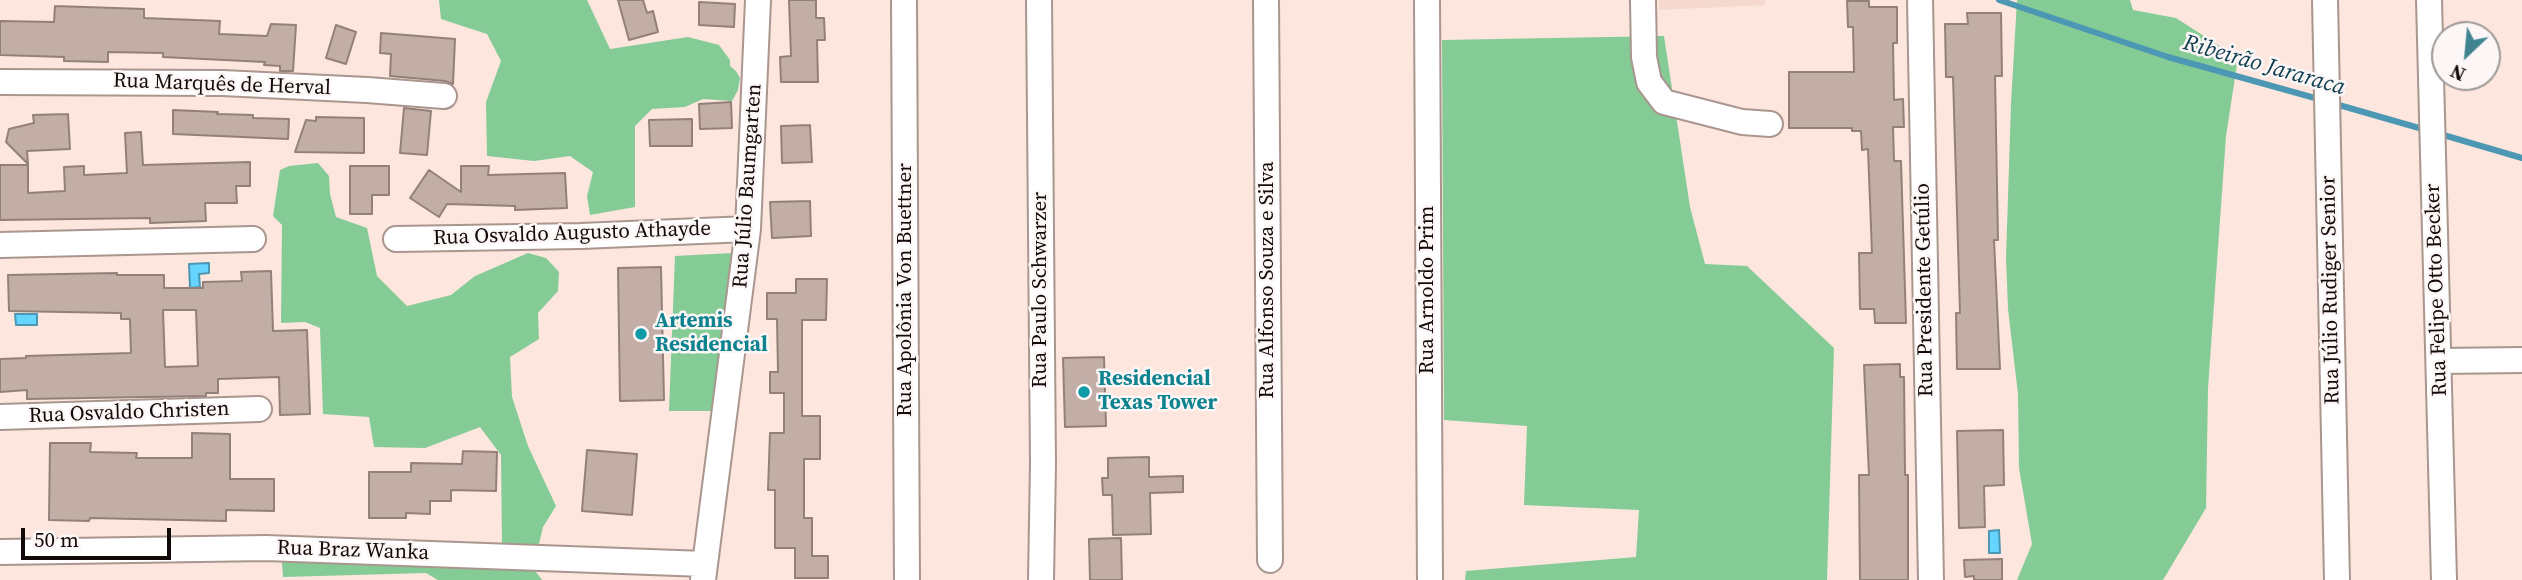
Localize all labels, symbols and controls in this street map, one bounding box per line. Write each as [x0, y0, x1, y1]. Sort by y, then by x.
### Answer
north arrow [2431, 21, 2501, 91]
water label: Ribeirão Jararaca [2180, 30, 2348, 102]
text: N [2446, 58, 2470, 88]
street label: Rua Marquês de Herval [113, 69, 331, 101]
street label: Rua Júlio Baumgarten [728, 83, 768, 289]
street label: Rua Alfonso Souza e Silva [1255, 161, 1281, 399]
street label: Rua Apolônia Von Buettner [893, 163, 919, 417]
street label: Rua Júlio Rudiger Senior [2316, 175, 2346, 405]
street label: Rua Presidente Getúlio [1911, 183, 1939, 397]
street label: Rua Felipe Otto Becker [2421, 183, 2453, 397]
street label: Rua Paulo Schwarzer [1028, 192, 1054, 388]
street label: Rua Arnoldo Prim [1415, 206, 1441, 374]
street label: Rua Osvaldo Augusto Athayde [433, 217, 711, 251]
place label: Artemis Residencial [655, 309, 768, 359]
marker: Artemis Residencial [633, 326, 649, 342]
place label: Residencial Texas Tower [1098, 367, 1217, 417]
marker: Residencial Texas Tower [1076, 384, 1092, 400]
street label: Rua Osvaldo Christen [28, 397, 230, 429]
scale bar [24, 514, 175, 558]
text: 50 m [34, 525, 79, 554]
street label: Rua Braz Wanka [276, 536, 430, 566]

